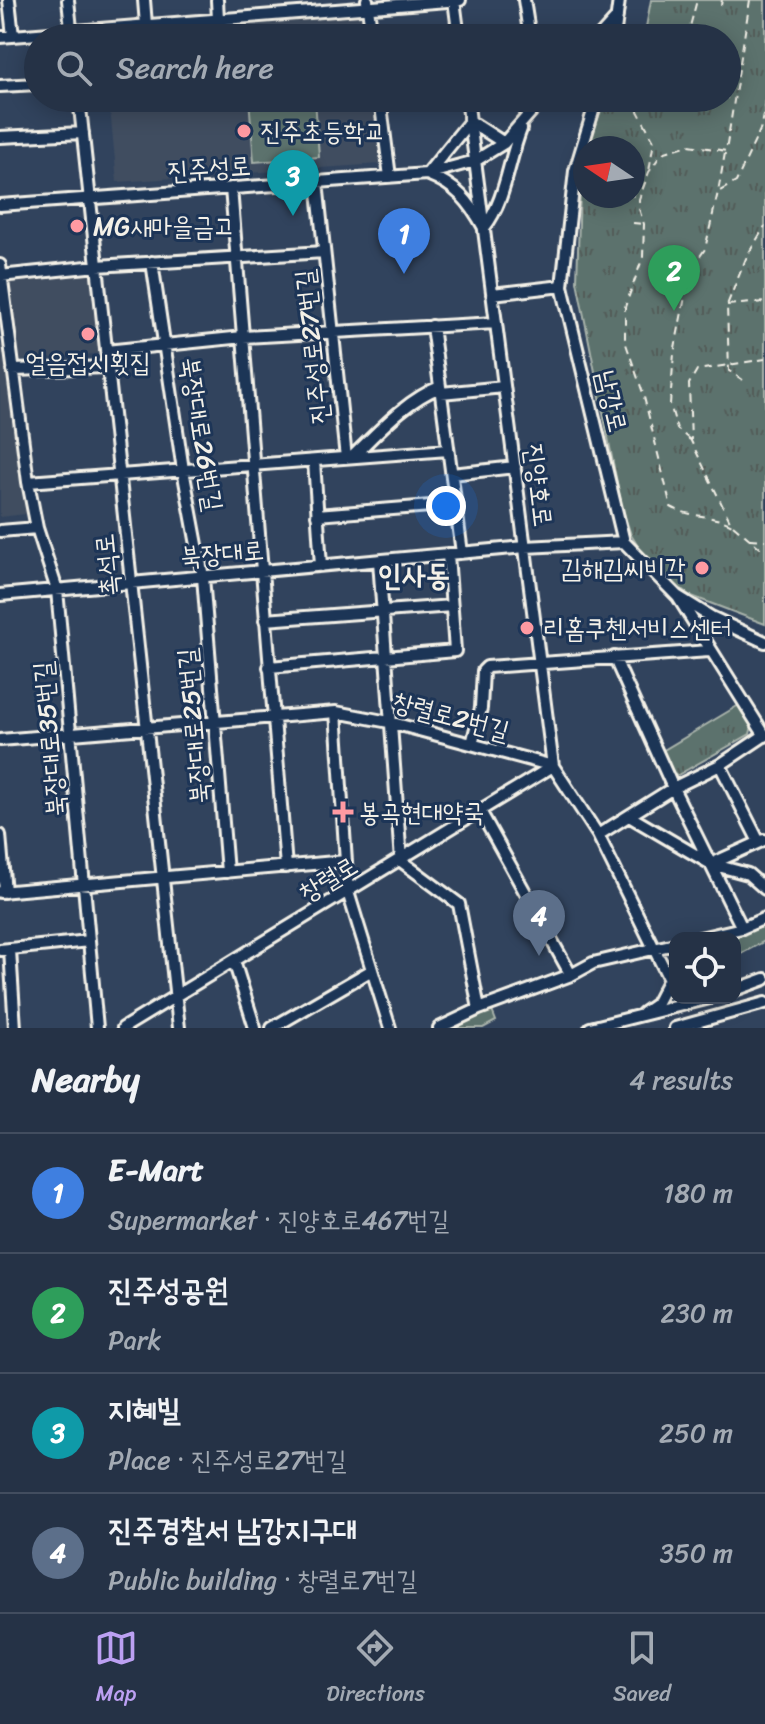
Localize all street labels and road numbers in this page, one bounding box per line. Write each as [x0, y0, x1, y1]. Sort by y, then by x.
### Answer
street label: 진주성로 [166, 142, 252, 194]
street label: 진주성로27번길 [281, 267, 343, 427]
street label: 북장대로26번길 [167, 354, 237, 514]
street label: 남강로 [583, 365, 641, 437]
street label: 진양호로 [511, 441, 567, 529]
street label: 북장대로 [178, 526, 266, 580]
street label: 촉석로 [81, 531, 133, 599]
street label: 북장대로25번길 [163, 646, 223, 806]
street label: 북장대로35번길 [19, 659, 79, 819]
street label: 창렬로2번길 [387, 678, 515, 754]
street label: 창렬로 [289, 843, 367, 915]

